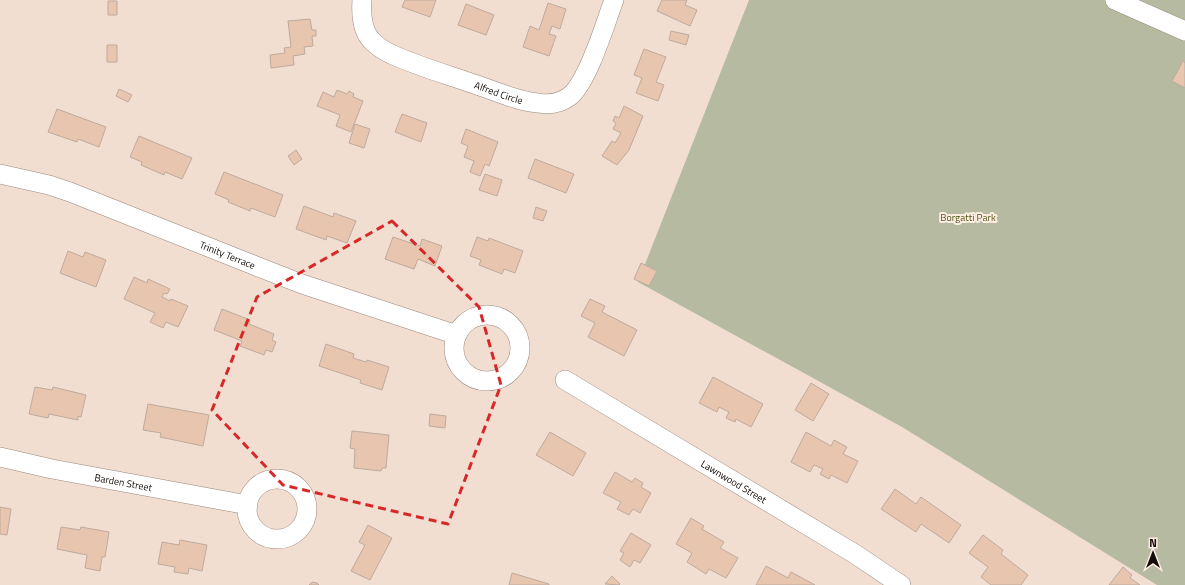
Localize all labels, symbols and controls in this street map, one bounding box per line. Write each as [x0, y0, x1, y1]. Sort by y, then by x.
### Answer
street label: Alfred Circle [472, 77, 525, 108]
park label: Borgatti Park [940, 210, 996, 225]
street label: Trinity Terrace [197, 237, 258, 273]
street label: Lawnwood Street [698, 456, 770, 507]
street label: Barden Street [93, 469, 154, 495]
north arrow [1133, 533, 1173, 573]
text: N [1149, 535, 1157, 551]

